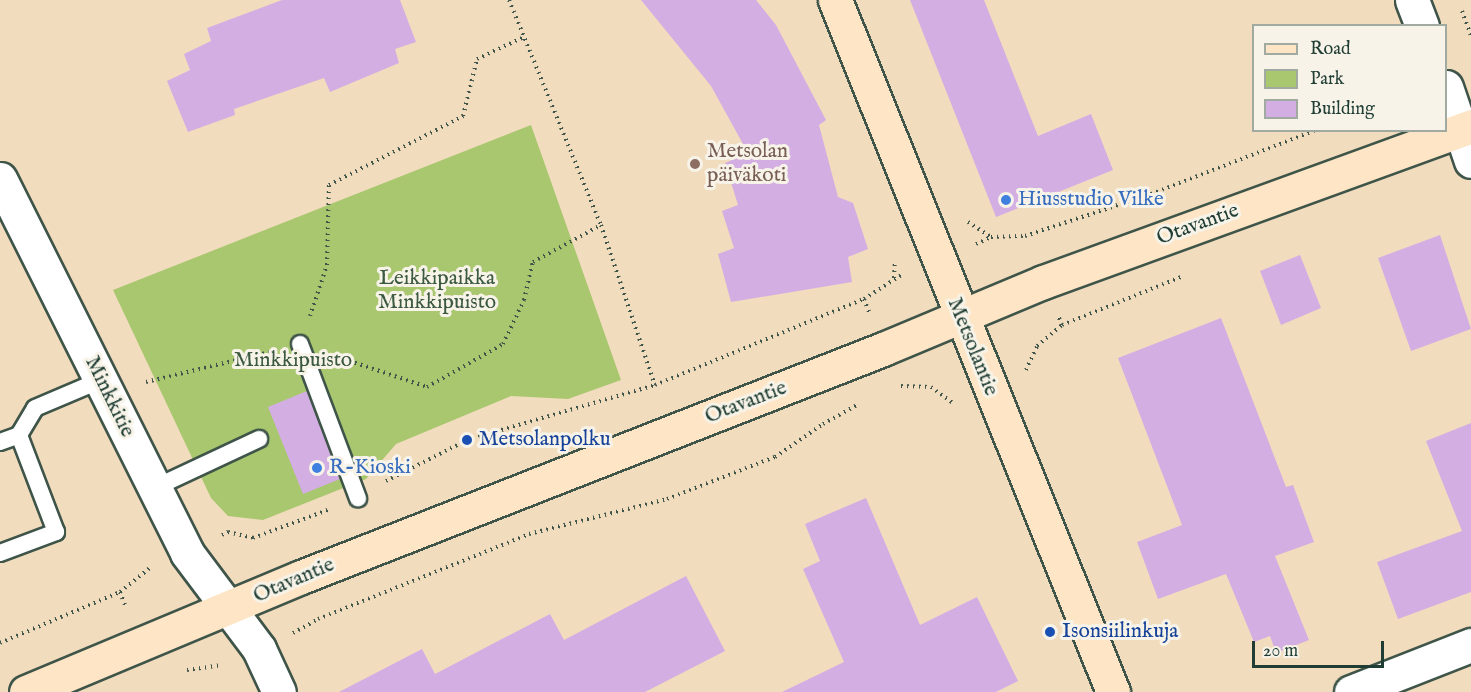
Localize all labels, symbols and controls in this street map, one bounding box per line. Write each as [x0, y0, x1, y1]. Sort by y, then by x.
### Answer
legend [1252, 24, 1447, 132]
text: Road [1310, 38, 1351, 61]
text: Park [1310, 68, 1344, 91]
text: Building [1310, 98, 1375, 121]
place label: Metsolan päiväkoti [707, 139, 788, 189]
marker: Metsolan päiväkoti [688, 157, 702, 171]
place label: Hiusstudio Vilke [1018, 187, 1164, 213]
marker: Hiusstudio Vilke [999, 193, 1013, 207]
street label: Otavantie [1154, 199, 1242, 251]
park label: Leikkipaikka Minkkipuisto [378, 266, 496, 316]
street label: Metsolantie [941, 294, 1003, 400]
park label: Minkkipuisto [234, 348, 352, 374]
street label: Minkkitie [79, 352, 139, 442]
street label: Otavantie [702, 376, 790, 430]
place label: Metsolanpolku [479, 427, 611, 453]
marker: Metsolanpolku [460, 433, 474, 447]
place label: R-Kioski [329, 455, 411, 481]
marker: R-Kioski [310, 461, 324, 475]
street label: Otavantie [250, 553, 338, 609]
place label: Isonsiilinkuja [1062, 619, 1178, 645]
marker: Isonsiilinkuja [1043, 625, 1057, 639]
scale bar [1255, 629, 1387, 667]
text: 20 m [1263, 640, 1298, 663]

